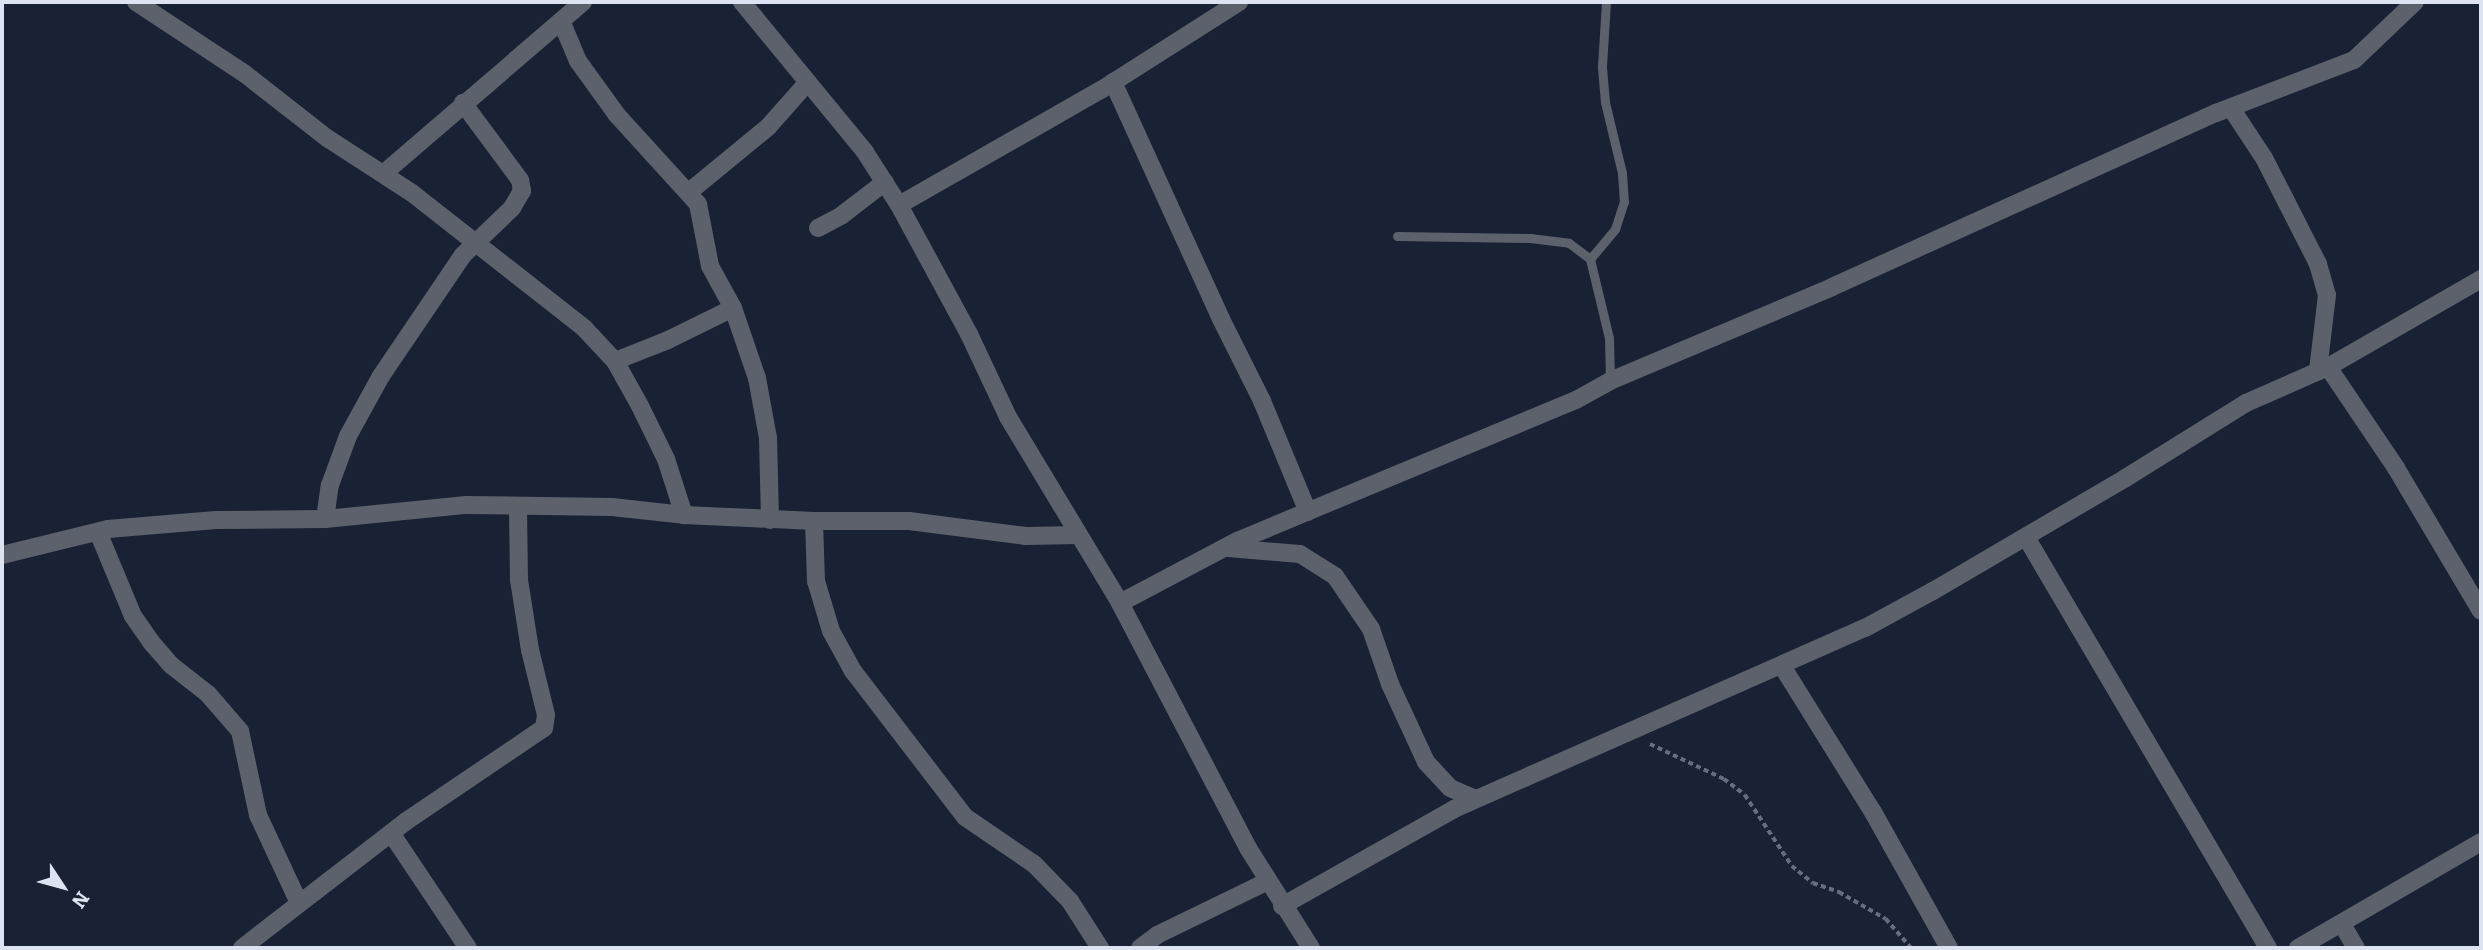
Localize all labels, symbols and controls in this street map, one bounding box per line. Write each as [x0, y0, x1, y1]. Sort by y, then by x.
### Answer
north arrow [28, 852, 98, 922]
text: N [67, 887, 94, 912]

